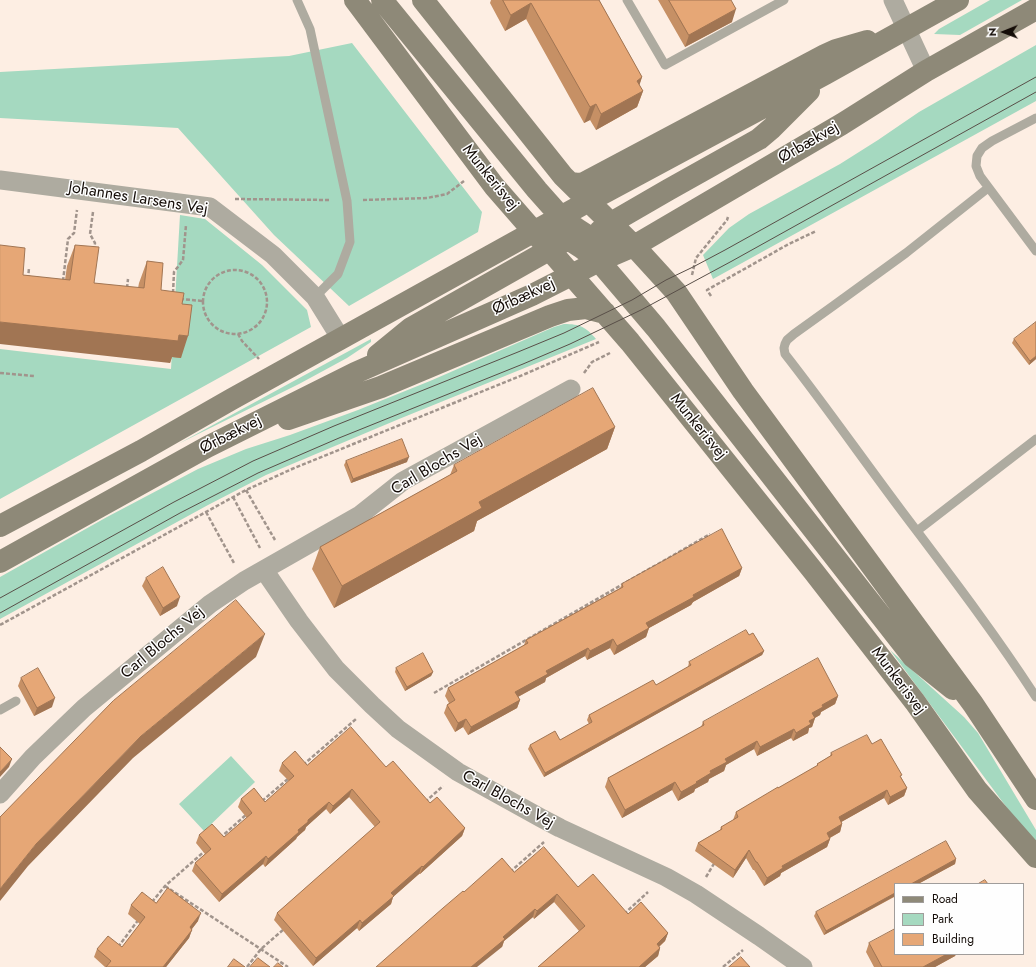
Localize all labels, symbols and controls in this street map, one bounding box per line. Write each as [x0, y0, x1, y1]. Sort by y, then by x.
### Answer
north arrow [984, 12, 1024, 52]
text: N [984, 28, 1000, 37]
street label: Ørbækvej [775, 118, 843, 168]
street label: Munkerisvej [457, 141, 523, 215]
street label: Johannes Larsens Vej [67, 178, 209, 220]
street label: Ørbækvej [490, 274, 558, 320]
street label: Munkerisvej [665, 390, 731, 464]
street label: Ørbækvej [197, 411, 265, 459]
street label: Carl Blochs Vej [388, 430, 486, 500]
street label: Carl Blochs Vej [117, 603, 209, 683]
street label: Munkerisvej [866, 643, 930, 719]
street label: Carl Blochs Vej [458, 767, 558, 833]
legend [894, 883, 1024, 955]
text: Road [932, 890, 958, 908]
text: Park [932, 910, 953, 928]
text: Building [932, 930, 974, 948]

